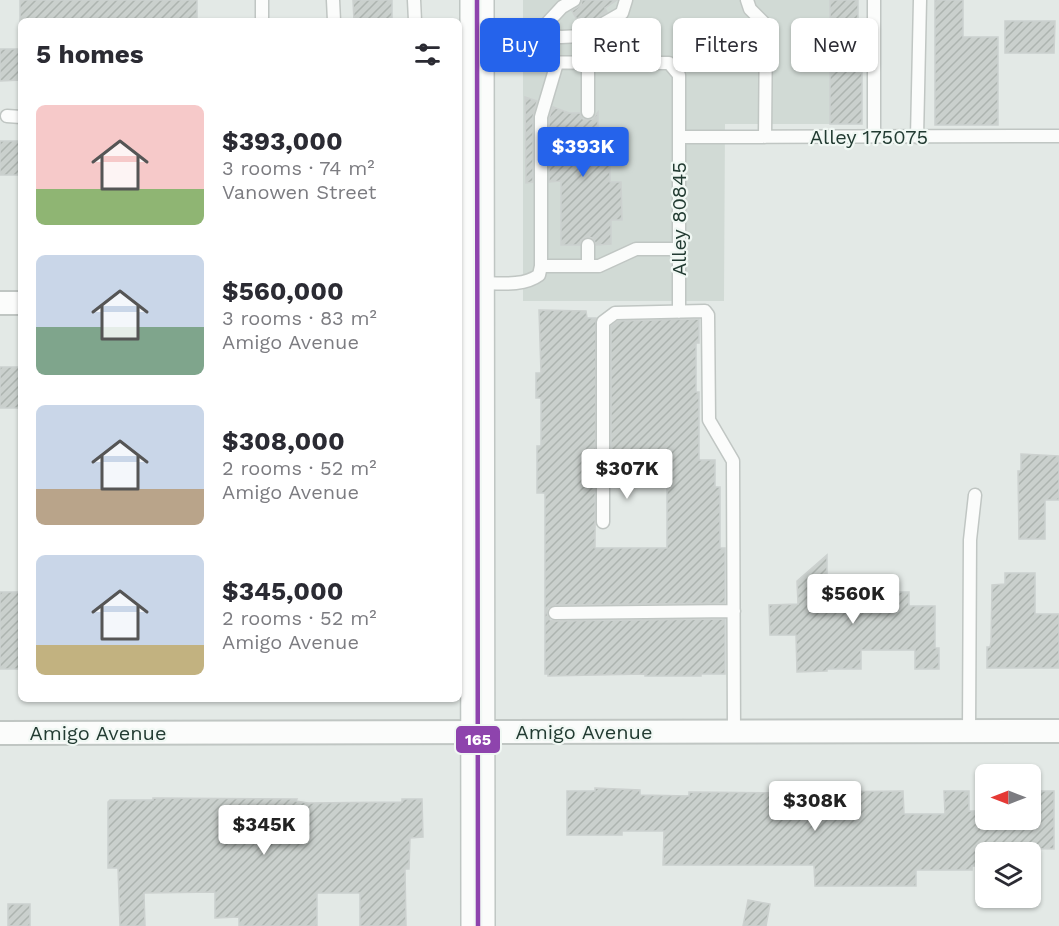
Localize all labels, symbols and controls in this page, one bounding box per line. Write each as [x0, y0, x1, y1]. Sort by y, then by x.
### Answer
chip: Buy [480, 18, 560, 72]
chip: Rent [572, 18, 661, 72]
chip: Filters [673, 18, 779, 72]
chip: New [791, 18, 878, 72]
icon: filters [411, 38, 444, 71]
text: 5 homes [36, 39, 144, 69]
street label: Alley 175075 [810, 125, 928, 149]
text: $393,000 [222, 126, 343, 156]
pin: $393K [541, 127, 625, 178]
icon: home [84, 129, 156, 201]
text: $393K [552, 134, 614, 158]
text: 3 rooms · 74 m² [222, 156, 375, 180]
street label: Alley 80845 [667, 162, 691, 276]
text: Vanowen Street [222, 180, 376, 204]
text: $560,000 [222, 276, 344, 306]
icon: home [84, 279, 156, 351]
text: 3 rooms · 83 m² [222, 306, 377, 330]
text: Amigo Avenue [222, 330, 359, 354]
text: $308,000 [222, 426, 345, 456]
icon: home [84, 429, 156, 501]
pin: $307K [585, 449, 669, 500]
text: 2 rooms · 52 m² [222, 456, 377, 480]
text: $307K [595, 456, 659, 480]
text: Amigo Avenue [222, 480, 359, 504]
pin: $560K [811, 574, 895, 625]
text: $345,000 [222, 576, 344, 606]
icon: home [84, 579, 156, 651]
text: $560K [821, 581, 885, 605]
text: 2 rooms · 52 m² [222, 606, 377, 630]
text: Amigo Avenue [222, 630, 359, 654]
street label: Amigo Avenue [516, 720, 652, 744]
street label: Amigo Avenue [30, 721, 166, 745]
line badge: 165 [455, 725, 501, 754]
text: 165 [465, 730, 491, 749]
north arrow [975, 764, 1041, 830]
map controls [975, 764, 1041, 908]
pin: $308K [773, 781, 857, 832]
text: $308K [783, 788, 847, 812]
pin: $345K [222, 805, 306, 856]
text: $345K [232, 812, 296, 836]
button: layers [975, 842, 1041, 908]

